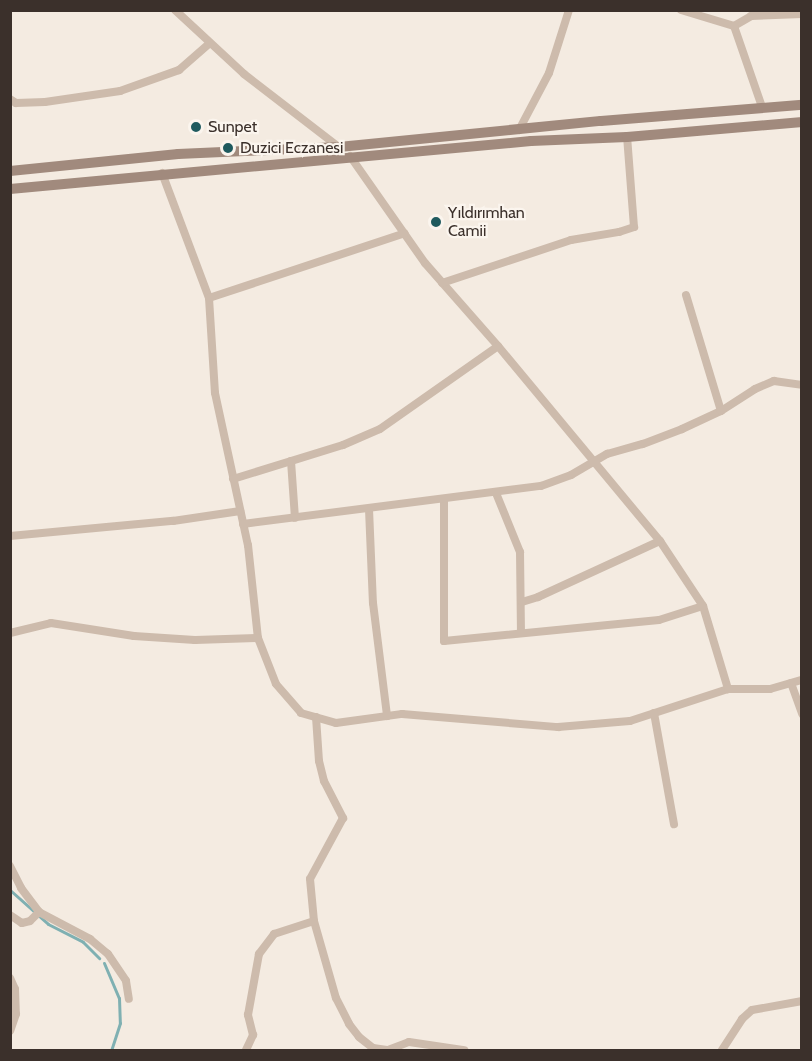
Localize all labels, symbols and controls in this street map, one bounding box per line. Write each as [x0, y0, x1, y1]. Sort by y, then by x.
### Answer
place label: Sunpet [208, 117, 257, 137]
marker: Sunpet [189, 120, 203, 134]
place label: Duzici Eczanesi [240, 138, 343, 158]
marker: Duzici Eczanesi [221, 141, 235, 155]
place label: Yıldırımhan Camii [448, 203, 525, 241]
marker: Yıldırımhan Camii [429, 215, 443, 229]

